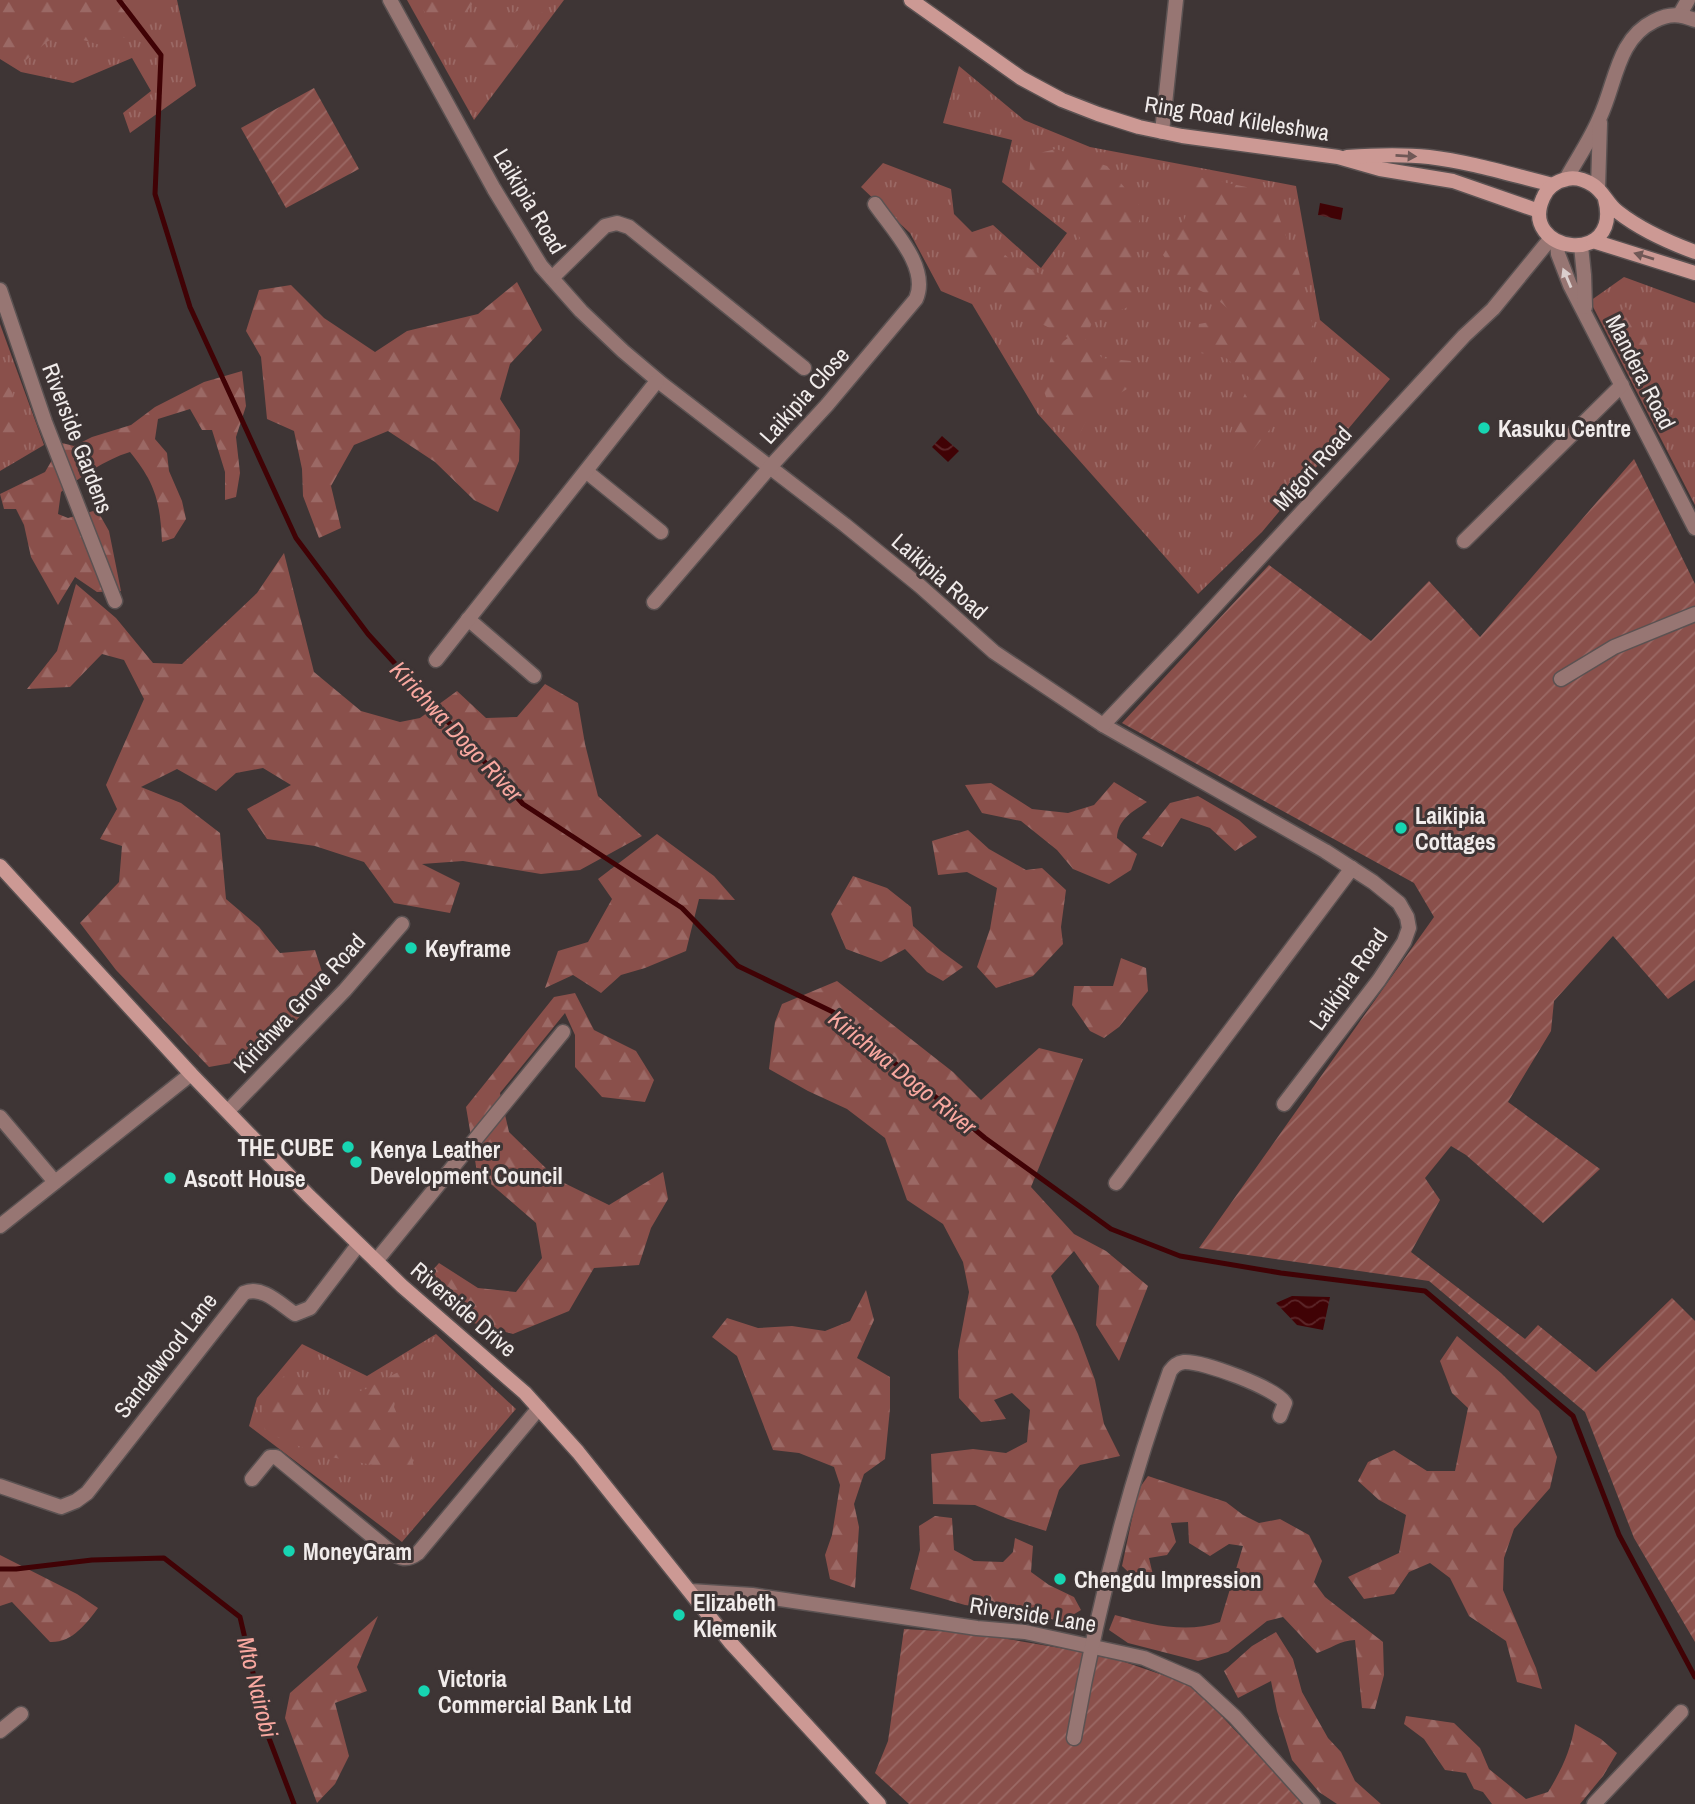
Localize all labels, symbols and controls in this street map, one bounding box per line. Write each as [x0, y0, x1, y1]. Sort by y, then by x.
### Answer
street label: Ring Road Kileleshwa [1142, 88, 1332, 148]
street label: Laikipia Road [486, 143, 574, 259]
one-way arrow [1396, 151, 1418, 162]
one-way arrow [1633, 251, 1654, 261]
one-way arrow [1562, 267, 1573, 288]
street label: Mandera Road [1599, 309, 1683, 435]
street label: Laikipia Close [752, 340, 856, 450]
street label: Riverside Gardens [35, 359, 121, 517]
place label: Kasuku Centre [1498, 413, 1631, 444]
street label: Migori Road [1266, 419, 1358, 517]
marker: Kasuku Centre [1476, 420, 1492, 436]
street label: Laikipia Road [886, 526, 994, 626]
water label: Kirichwa Dogo River [383, 654, 532, 809]
place label: Laikipia Cottages [1415, 800, 1496, 857]
marker: Laikipia Cottages [1393, 820, 1409, 836]
street label: Laikipia Road [1302, 922, 1394, 1036]
street label: Kirichwa Grove Road [226, 926, 372, 1080]
place label: Keyframe [425, 933, 511, 964]
marker: Keyframe [403, 940, 419, 956]
water label: Kirichwa Dogo River [822, 1002, 985, 1142]
place label: THE CUBE [238, 1132, 334, 1163]
place label: Kenya Leather Development Council [370, 1134, 563, 1191]
marker: THE CUBE [340, 1139, 356, 1155]
marker: Kenya Leather Development Council [348, 1154, 364, 1170]
place label: Ascott House [184, 1163, 306, 1194]
marker: Ascott House [162, 1170, 178, 1186]
street label: Riverside Drive [404, 1254, 524, 1364]
street label: Sandalwood Lane [106, 1286, 224, 1424]
place label: MoneyGram [303, 1536, 412, 1567]
marker: MoneyGram [281, 1543, 297, 1559]
place label: Chengdu Impression [1074, 1564, 1262, 1595]
marker: Chengdu Impression [1052, 1571, 1068, 1587]
place label: Elizabeth Klemenik [693, 1587, 777, 1644]
street label: Riverside Lane [967, 1589, 1099, 1639]
marker: Elizabeth Klemenik [671, 1607, 687, 1623]
water label: Mto Nairobi [230, 1633, 286, 1741]
place label: Victoria Commercial Bank Ltd [438, 1663, 632, 1720]
marker: Victoria Commercial Bank Ltd [416, 1683, 432, 1699]

